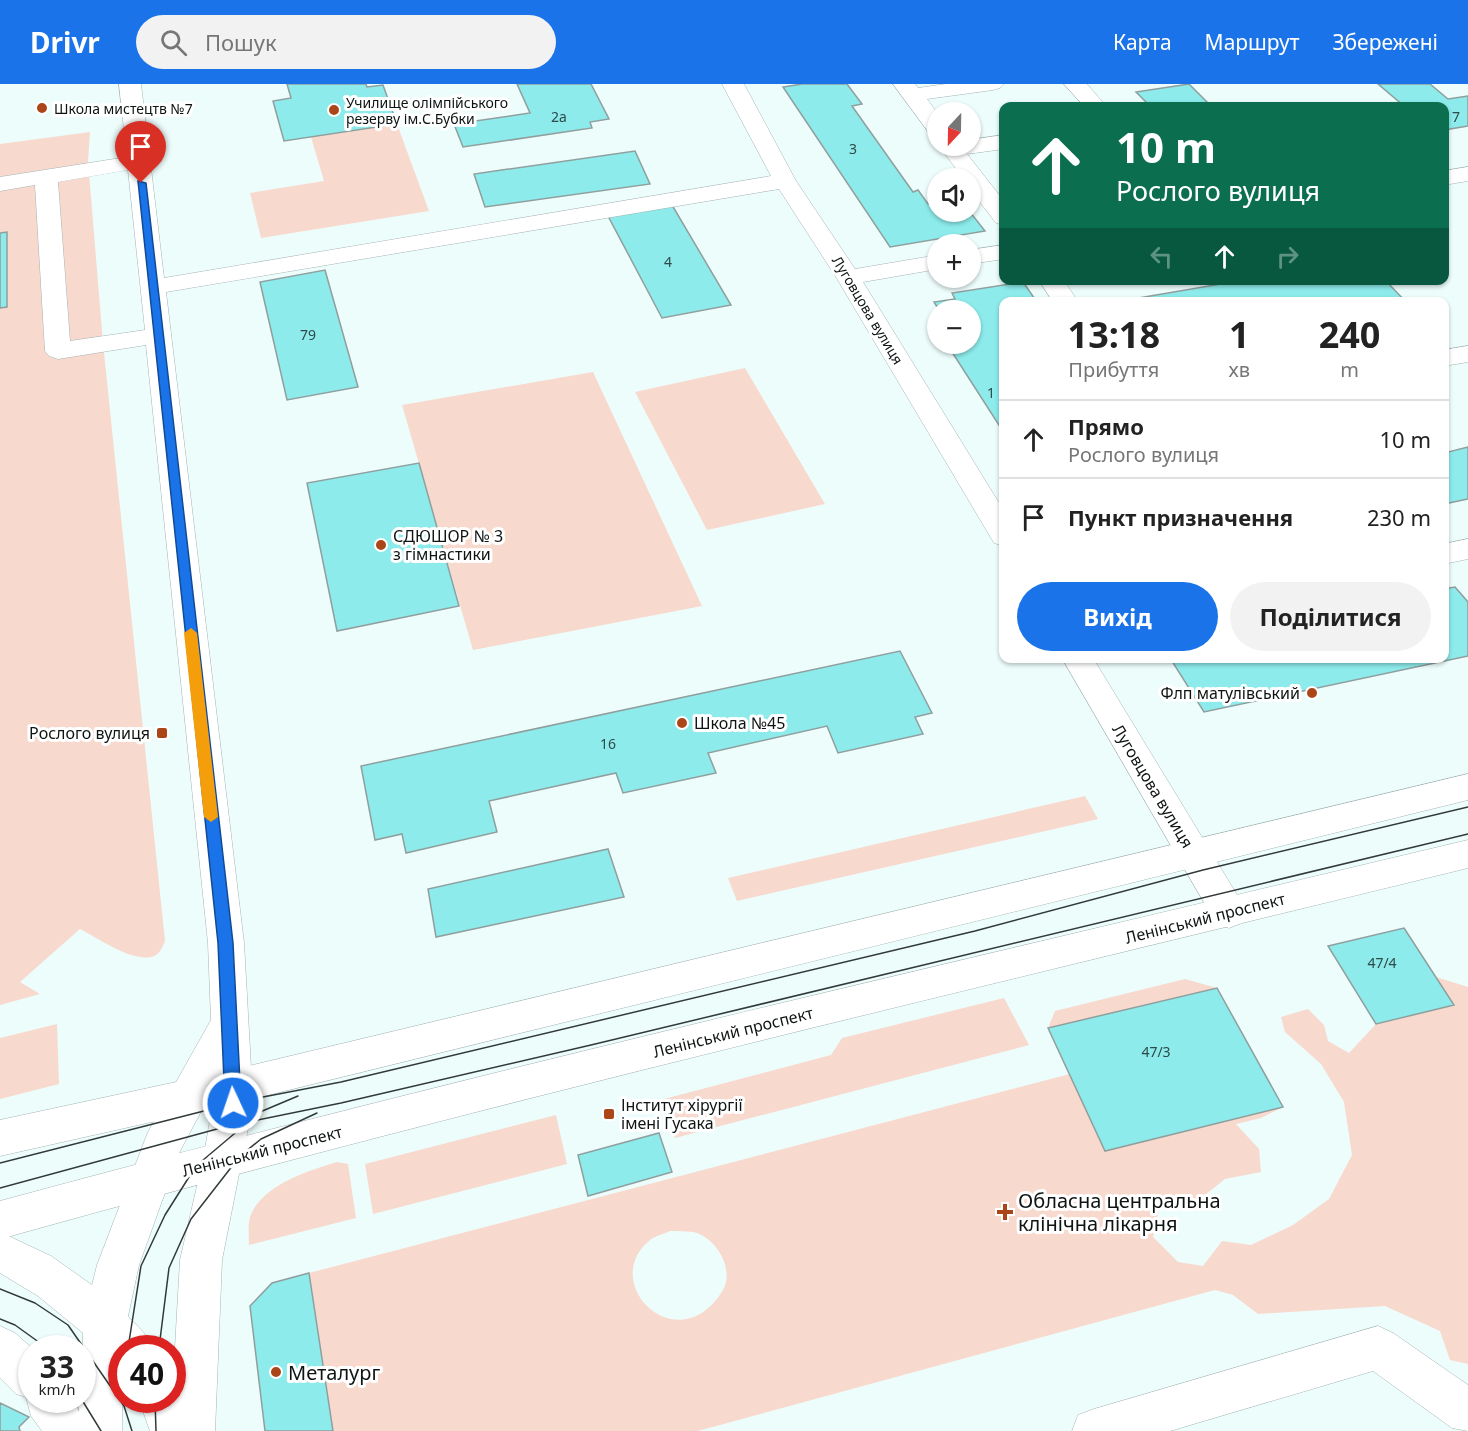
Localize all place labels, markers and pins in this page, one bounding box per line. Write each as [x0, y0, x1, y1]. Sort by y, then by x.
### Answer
place label: Училище олімпійського резерву ім.С.Бубки [346, 93, 508, 128]
place label: Школа мистецтв №7 [54, 99, 193, 118]
marker: Школа мистецтв №7 [35, 101, 49, 115]
marker: Училище олімпійського резерву ім.С.Бубки [327, 103, 341, 117]
pin [115, 121, 166, 183]
place label: СДЮШОР № 3 з гімнастики [393, 525, 503, 565]
marker: СДЮШОР № 3 з гімнастики [374, 538, 388, 552]
place label: Флп матулівський [1161, 682, 1300, 704]
marker: Флп матулівський [1305, 686, 1319, 700]
place label: Школа №45 [694, 712, 785, 734]
marker: Школа №45 [675, 716, 689, 730]
place label: Рослого вулиця [29, 722, 150, 744]
marker: Рослого вулиця [155, 726, 169, 740]
place label: Інститут хірургії імені Гусака [621, 1094, 743, 1134]
marker: Інститут хірургії імені Гусака [602, 1107, 616, 1121]
place label: Обласна центральна клінічна лікарня [1018, 1187, 1221, 1237]
marker: Обласна центральна клінічна лікарня [996, 1203, 1014, 1221]
place label: Металург [288, 1359, 380, 1386]
marker: Металург [269, 1365, 283, 1379]

